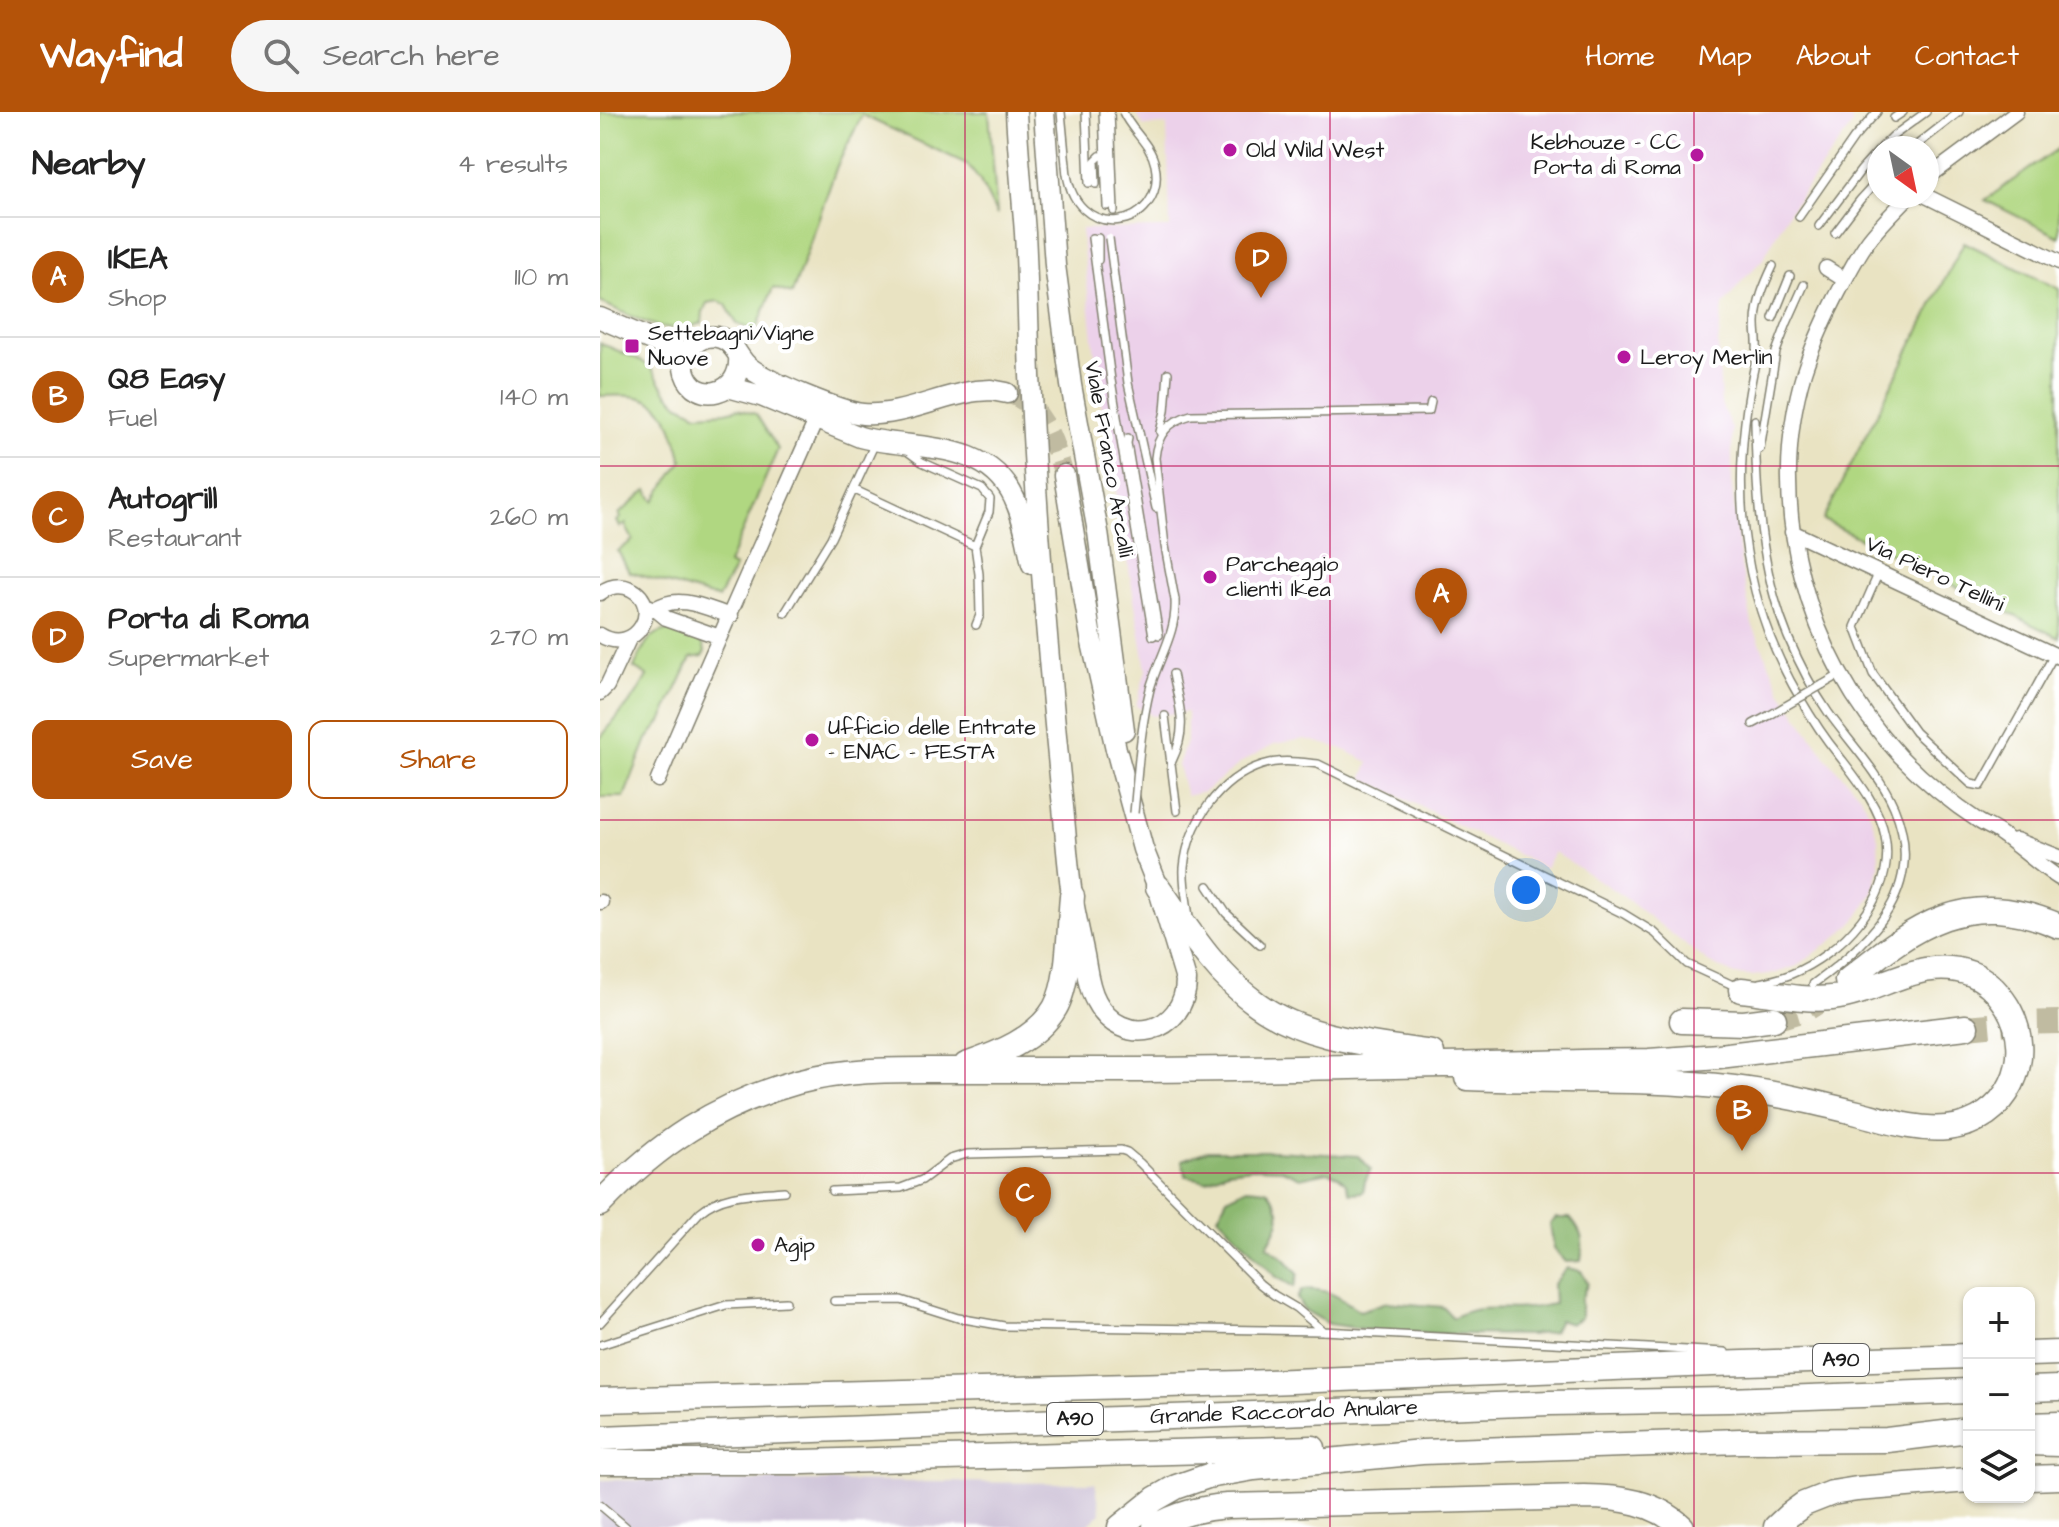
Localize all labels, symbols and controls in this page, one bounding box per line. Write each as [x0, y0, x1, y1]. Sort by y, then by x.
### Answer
search box [231, 20, 791, 92]
text: Wayfind [40, 30, 183, 82]
icon: search [259, 34, 303, 78]
text: Search here [323, 35, 500, 77]
text: Home [1585, 37, 1655, 76]
text: Map [1699, 37, 1752, 76]
text: About [1796, 37, 1871, 76]
text: Contact [1915, 37, 2019, 76]
place label: Kebhouze - CC Porta di Roma [1531, 127, 1681, 183]
place label: Old Wild West [1246, 135, 1384, 166]
north arrow [1867, 136, 1939, 208]
text: Nearby [32, 140, 146, 188]
marker: Old Wild West [1221, 141, 1239, 159]
text: 4 results [458, 146, 568, 182]
marker: Kebhouze - CC Porta di Roma [1688, 146, 1706, 164]
pin: D [1235, 232, 1287, 298]
text: IKEA [108, 238, 168, 280]
text: A [50, 259, 66, 295]
text: 110 m [514, 259, 568, 295]
text: Shop [108, 280, 167, 316]
place label: Settebagni/Vigne Nuove [648, 318, 814, 374]
marker: Settebagni/Vigne Nuove [623, 337, 641, 355]
place label: Leroy Merlin [1640, 342, 1773, 374]
marker: Leroy Merlin [1615, 348, 1633, 366]
text: Q8 Easy [108, 358, 225, 400]
street label: Viale Franco Arcalli [1076, 358, 1142, 560]
text: B [49, 379, 67, 415]
text: 140 m [500, 379, 568, 415]
text: Fuel [108, 400, 157, 436]
text: Autogrill [108, 478, 217, 520]
text: C [49, 499, 67, 535]
text: 260 m [490, 499, 568, 535]
text: Restaurant [108, 520, 242, 556]
street label: Via Piero Tellini [1861, 528, 2009, 620]
place label: Parcheggio clienti Ikea [1226, 549, 1339, 605]
marker: Parcheggio clienti Ikea [1201, 568, 1219, 586]
pin: A [1415, 568, 1467, 634]
text: Porta di Roma [108, 598, 309, 640]
text: D [50, 619, 66, 655]
text: 270 m [490, 619, 568, 655]
text: Supermarket [108, 640, 269, 676]
place label: Ufficio delle Entrate - ENAC - FESTA [828, 712, 1036, 768]
button: Save [32, 720, 292, 799]
button: Share [308, 720, 568, 799]
marker: Ufficio delle Entrate - ENAC - FESTA [803, 731, 821, 749]
your location [1506, 870, 1546, 910]
pin: B [1716, 1085, 1768, 1151]
pin: C [999, 1167, 1051, 1233]
place label: Agip [774, 1230, 815, 1262]
marker: Agip [749, 1236, 767, 1254]
map controls [1963, 1287, 2035, 1503]
button: + [1963, 1287, 2035, 1359]
road number: A90 [1813, 1344, 1869, 1376]
button: − [1963, 1359, 2035, 1431]
street label: Grande Raccordo Anulare [1149, 1392, 1419, 1432]
road number: A90 [1047, 1403, 1103, 1435]
button: layers [1963, 1431, 2035, 1503]

